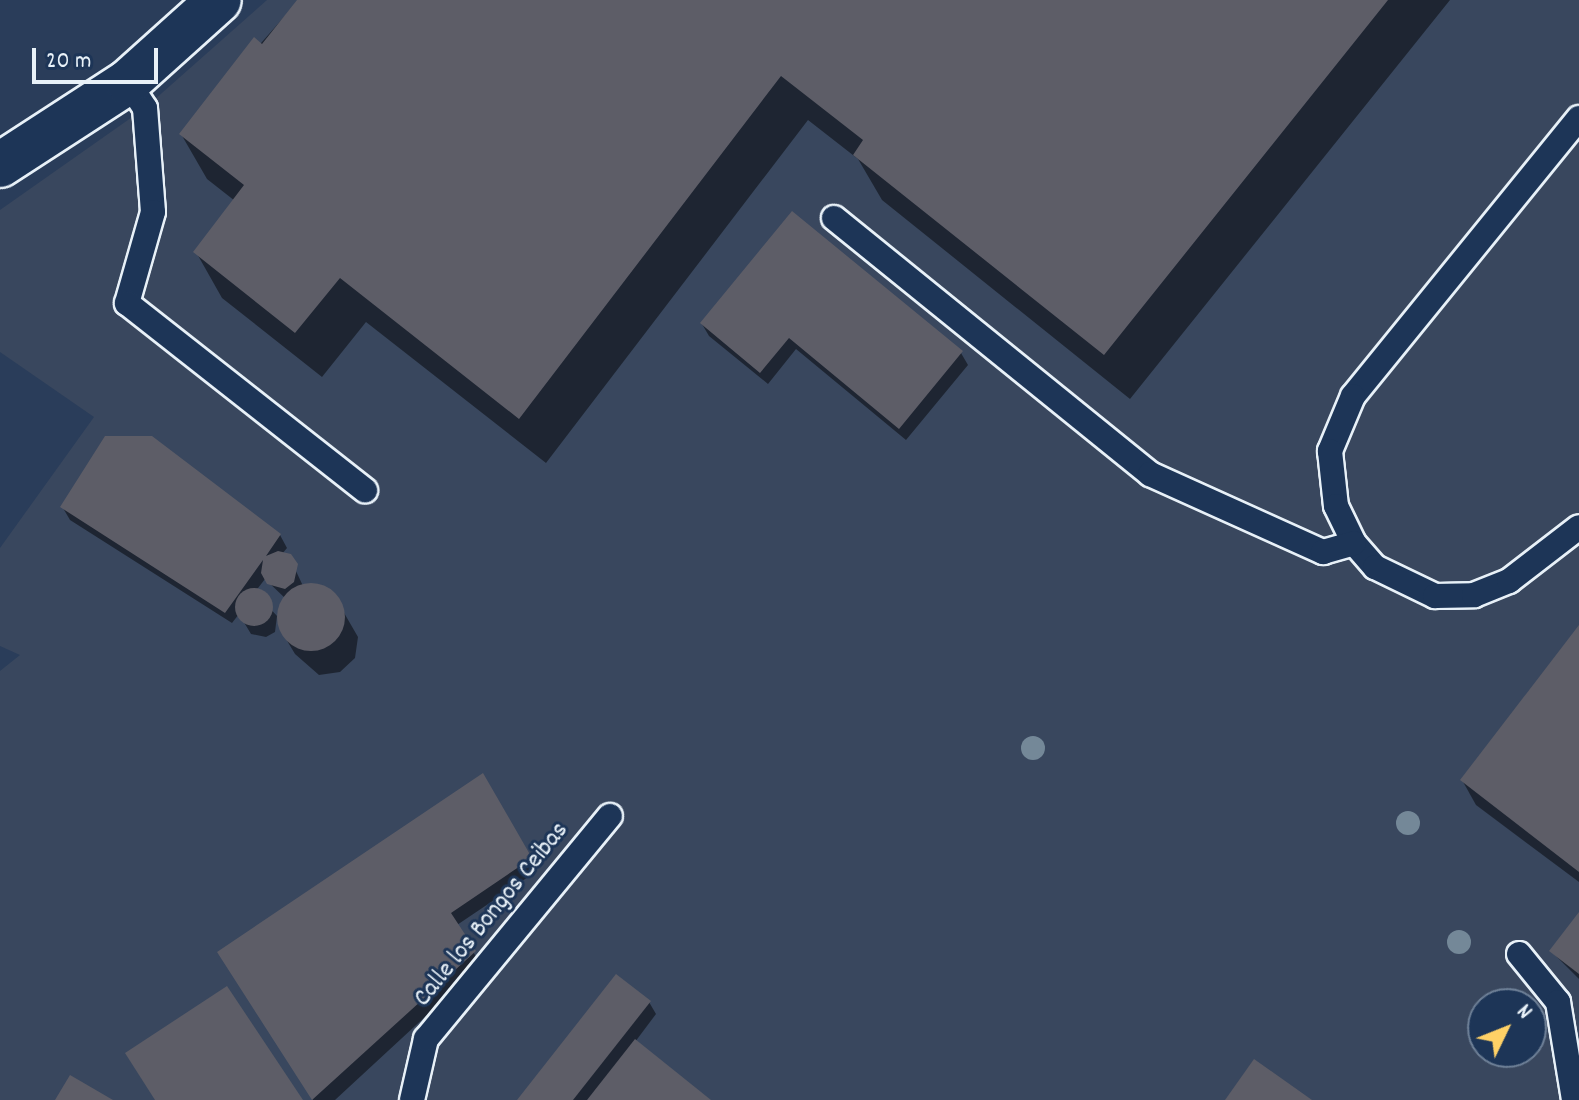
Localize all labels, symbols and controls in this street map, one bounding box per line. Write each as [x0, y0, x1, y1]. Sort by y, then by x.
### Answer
scale bar [36, 32, 162, 82]
text: 20 m [46, 45, 92, 79]
street label: Calle los Bongos Ceibas [408, 816, 576, 1014]
north arrow [1467, 988, 1547, 1068]
text: N [1508, 998, 1538, 1027]

